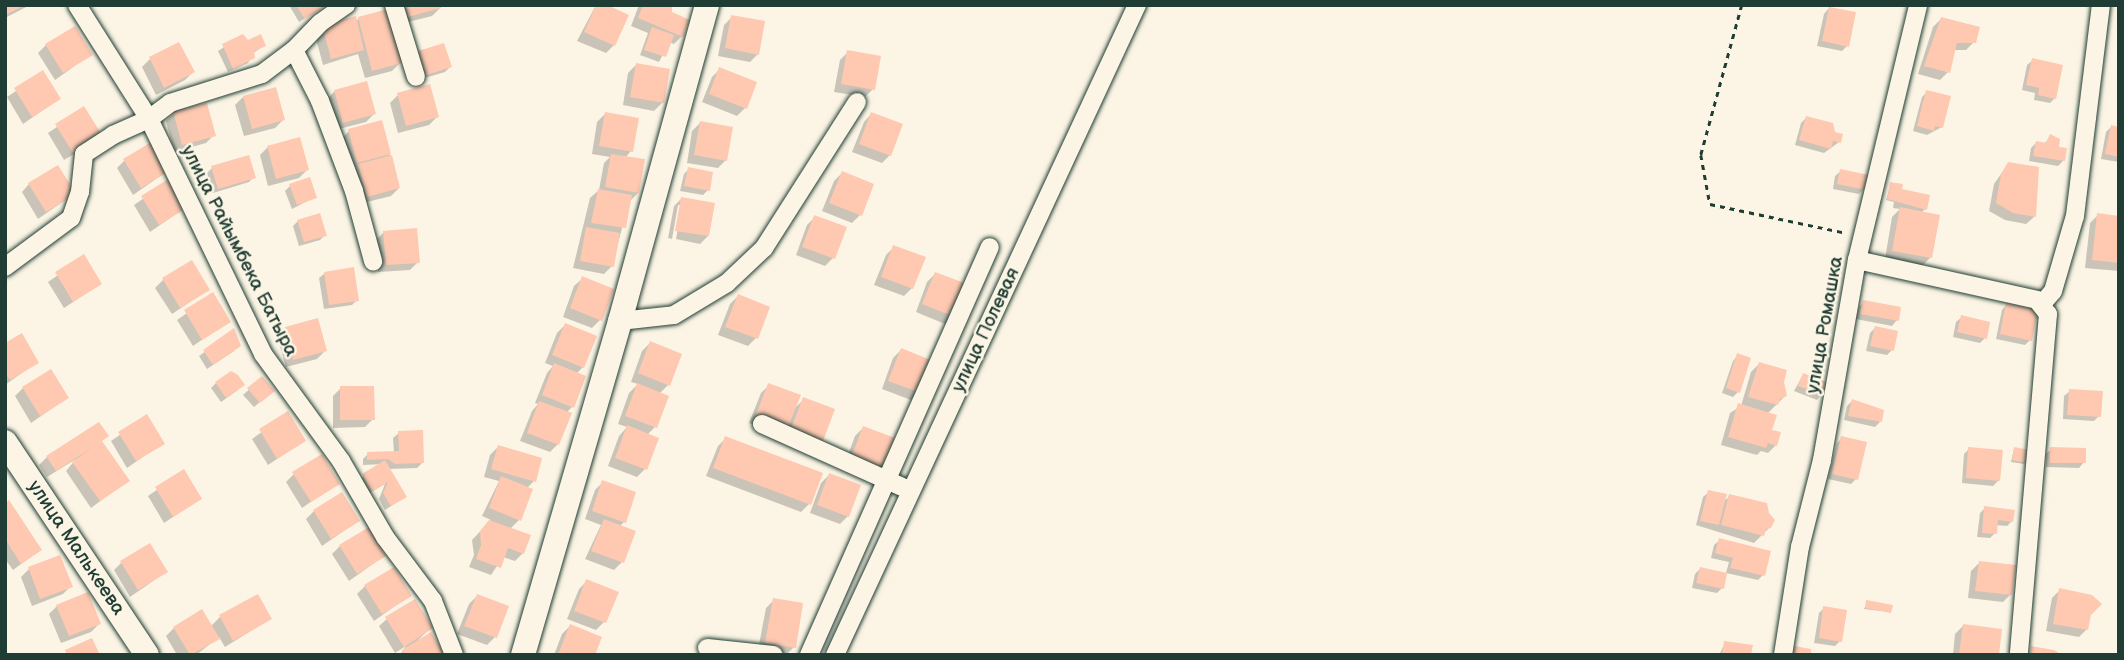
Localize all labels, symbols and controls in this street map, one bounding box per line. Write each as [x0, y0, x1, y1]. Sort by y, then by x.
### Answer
street label: улица Райымбека Батыра [176, 142, 302, 360]
street label: улица Ромашка [1802, 255, 1848, 395]
street label: улица Полевая [947, 264, 1025, 396]
street label: улица Малькеева [23, 476, 129, 620]

